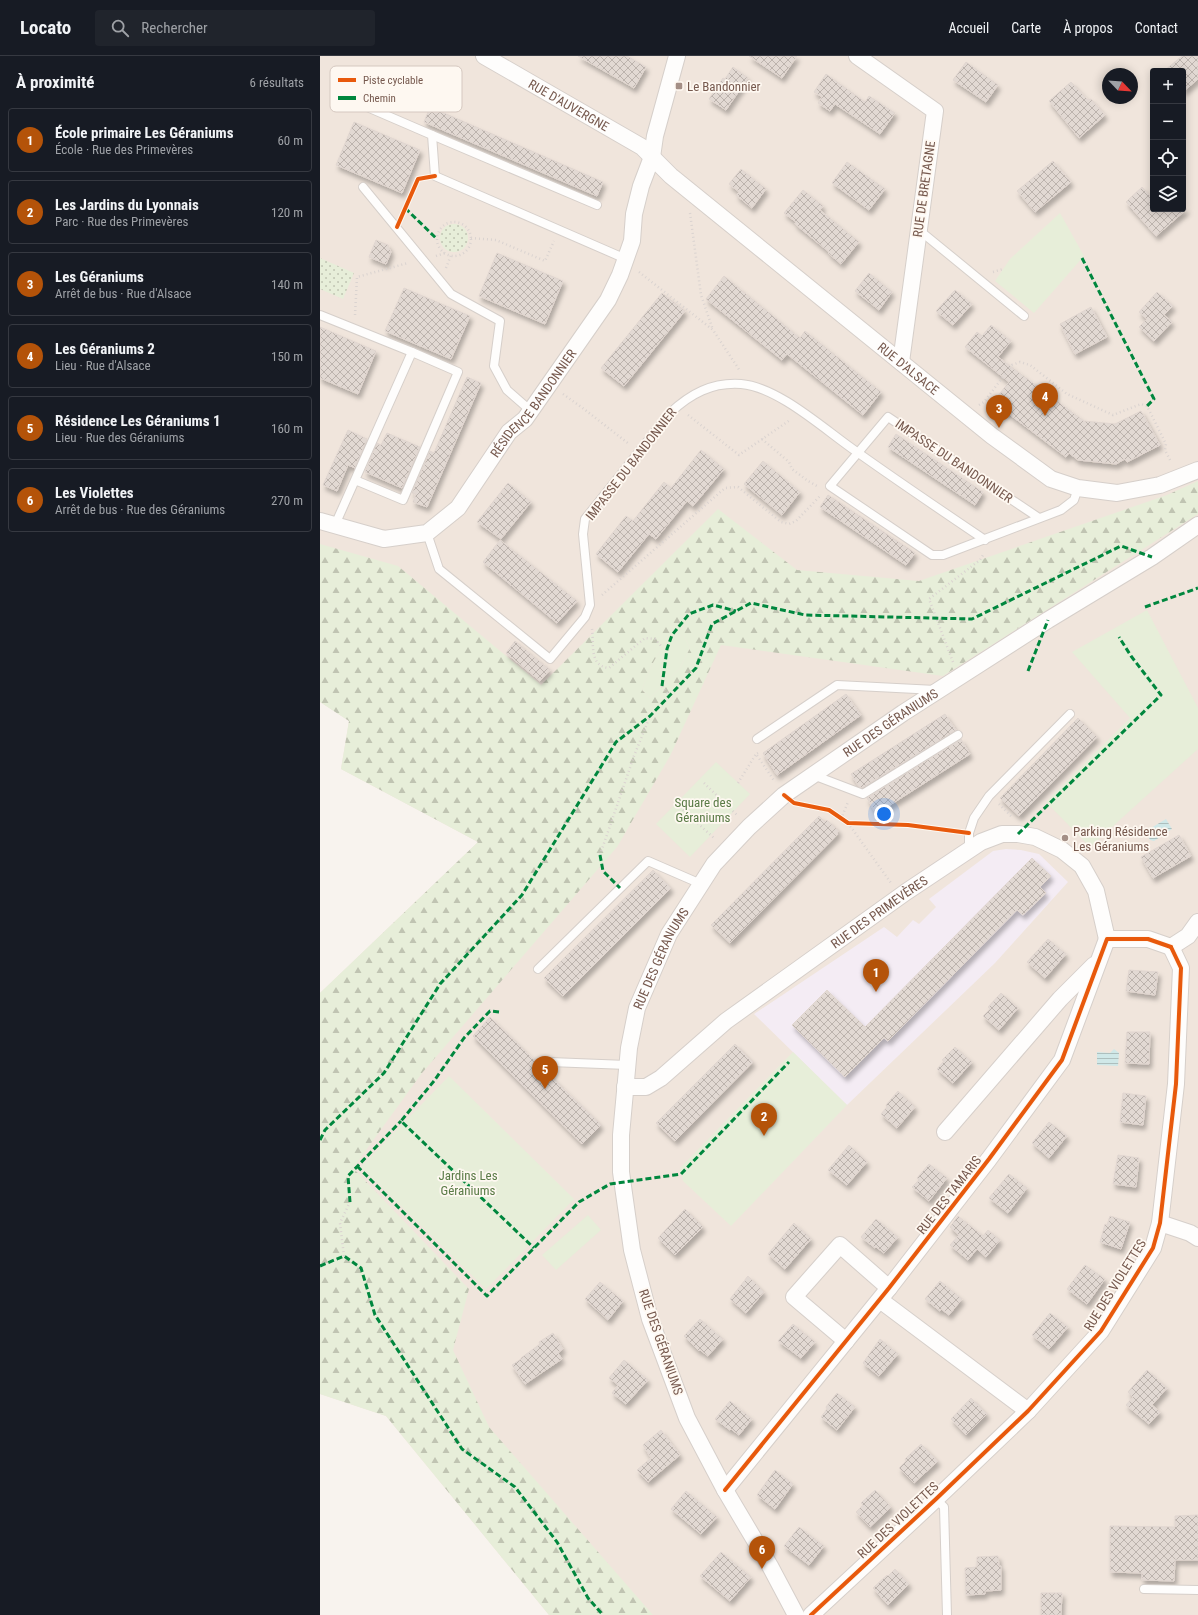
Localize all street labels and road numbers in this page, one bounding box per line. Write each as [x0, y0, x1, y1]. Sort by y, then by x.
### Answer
street label: RUE D'AUVERGNE [526, 76, 612, 134]
street label: RUE DE BRETAGNE [910, 140, 938, 238]
street label: RUE D'ALSACE [875, 339, 942, 398]
street label: RÉSIDENCE BANDONNIER [487, 346, 579, 460]
street label: IMPASSE DU BANDONNIER [583, 405, 679, 523]
street label: IMPASSE DU BANDONNIER [893, 416, 1016, 506]
street label: RUE DES GÉRANIUMS [840, 685, 941, 760]
street label: RUE DES PRIMEVÈRES [828, 872, 930, 951]
street label: RUE DES GÉRANIUMS [630, 905, 692, 1012]
street label: RUE DES TAMARIS [914, 1153, 984, 1237]
street label: RUE DES VIOLETTES [1081, 1236, 1149, 1334]
street label: RUE DES GÉRANIUMS [636, 1287, 686, 1397]
street label: RUE DES VIOLETTES [854, 1478, 942, 1561]

